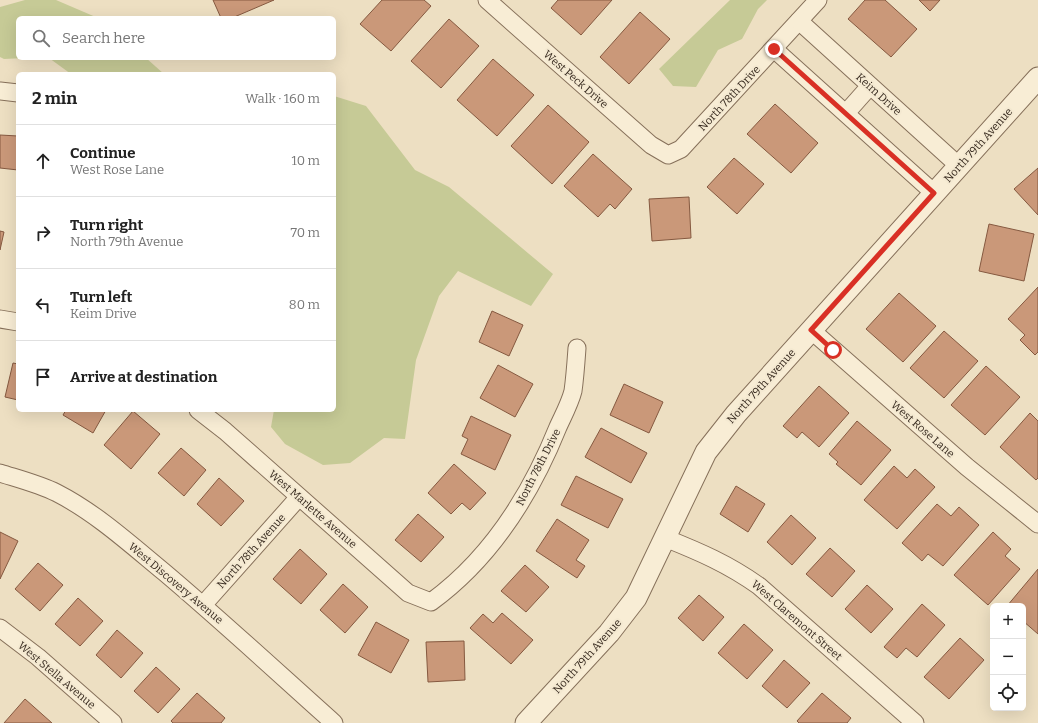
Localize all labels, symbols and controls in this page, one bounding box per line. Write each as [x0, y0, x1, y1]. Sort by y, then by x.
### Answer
search box [16, 16, 336, 60]
icon: search [30, 27, 52, 49]
text: Search here [62, 29, 145, 47]
route end [765, 40, 783, 58]
street label: West Peck Drive [541, 48, 611, 111]
street label: North 78th Drive [696, 63, 763, 134]
street label: Keim Drive [853, 71, 904, 118]
text: 2 min [32, 88, 77, 109]
text: Walk · 160 m [245, 91, 320, 106]
street label: North 79th Avenue [941, 105, 1015, 185]
text: Continue [70, 144, 136, 162]
icon: ahead [32, 150, 54, 172]
text: 10 m [291, 153, 320, 168]
text: West Rose Lane [70, 162, 164, 177]
text: Turn right [70, 216, 143, 234]
icon: right [32, 222, 54, 244]
text: 70 m [290, 225, 320, 240]
text: North 79th Avenue [70, 234, 183, 249]
text: Turn left [70, 288, 132, 306]
icon: left [32, 294, 54, 316]
text: 80 m [289, 297, 320, 312]
text: Keim Drive [70, 306, 137, 321]
route start [824, 341, 842, 359]
street label: North 79th Avenue [724, 346, 798, 426]
icon: arrive [32, 366, 54, 388]
text: Arrive at destination [70, 368, 217, 386]
street label: West Rose Lane [888, 398, 957, 460]
street label: North 78th Drive [513, 427, 563, 508]
street label: West Marlette Avenue [266, 468, 359, 551]
street label: North 78th Avenue [214, 511, 288, 591]
street label: West Discovery Avenue [126, 540, 225, 627]
street label: West Claremont Street [749, 578, 844, 663]
map controls [990, 603, 1026, 711]
button: + [990, 603, 1026, 639]
street label: North 79th Avenue [550, 616, 624, 696]
street label: West Stella Avenue [15, 639, 98, 712]
button: − [990, 639, 1026, 675]
button: locate [990, 675, 1026, 711]

